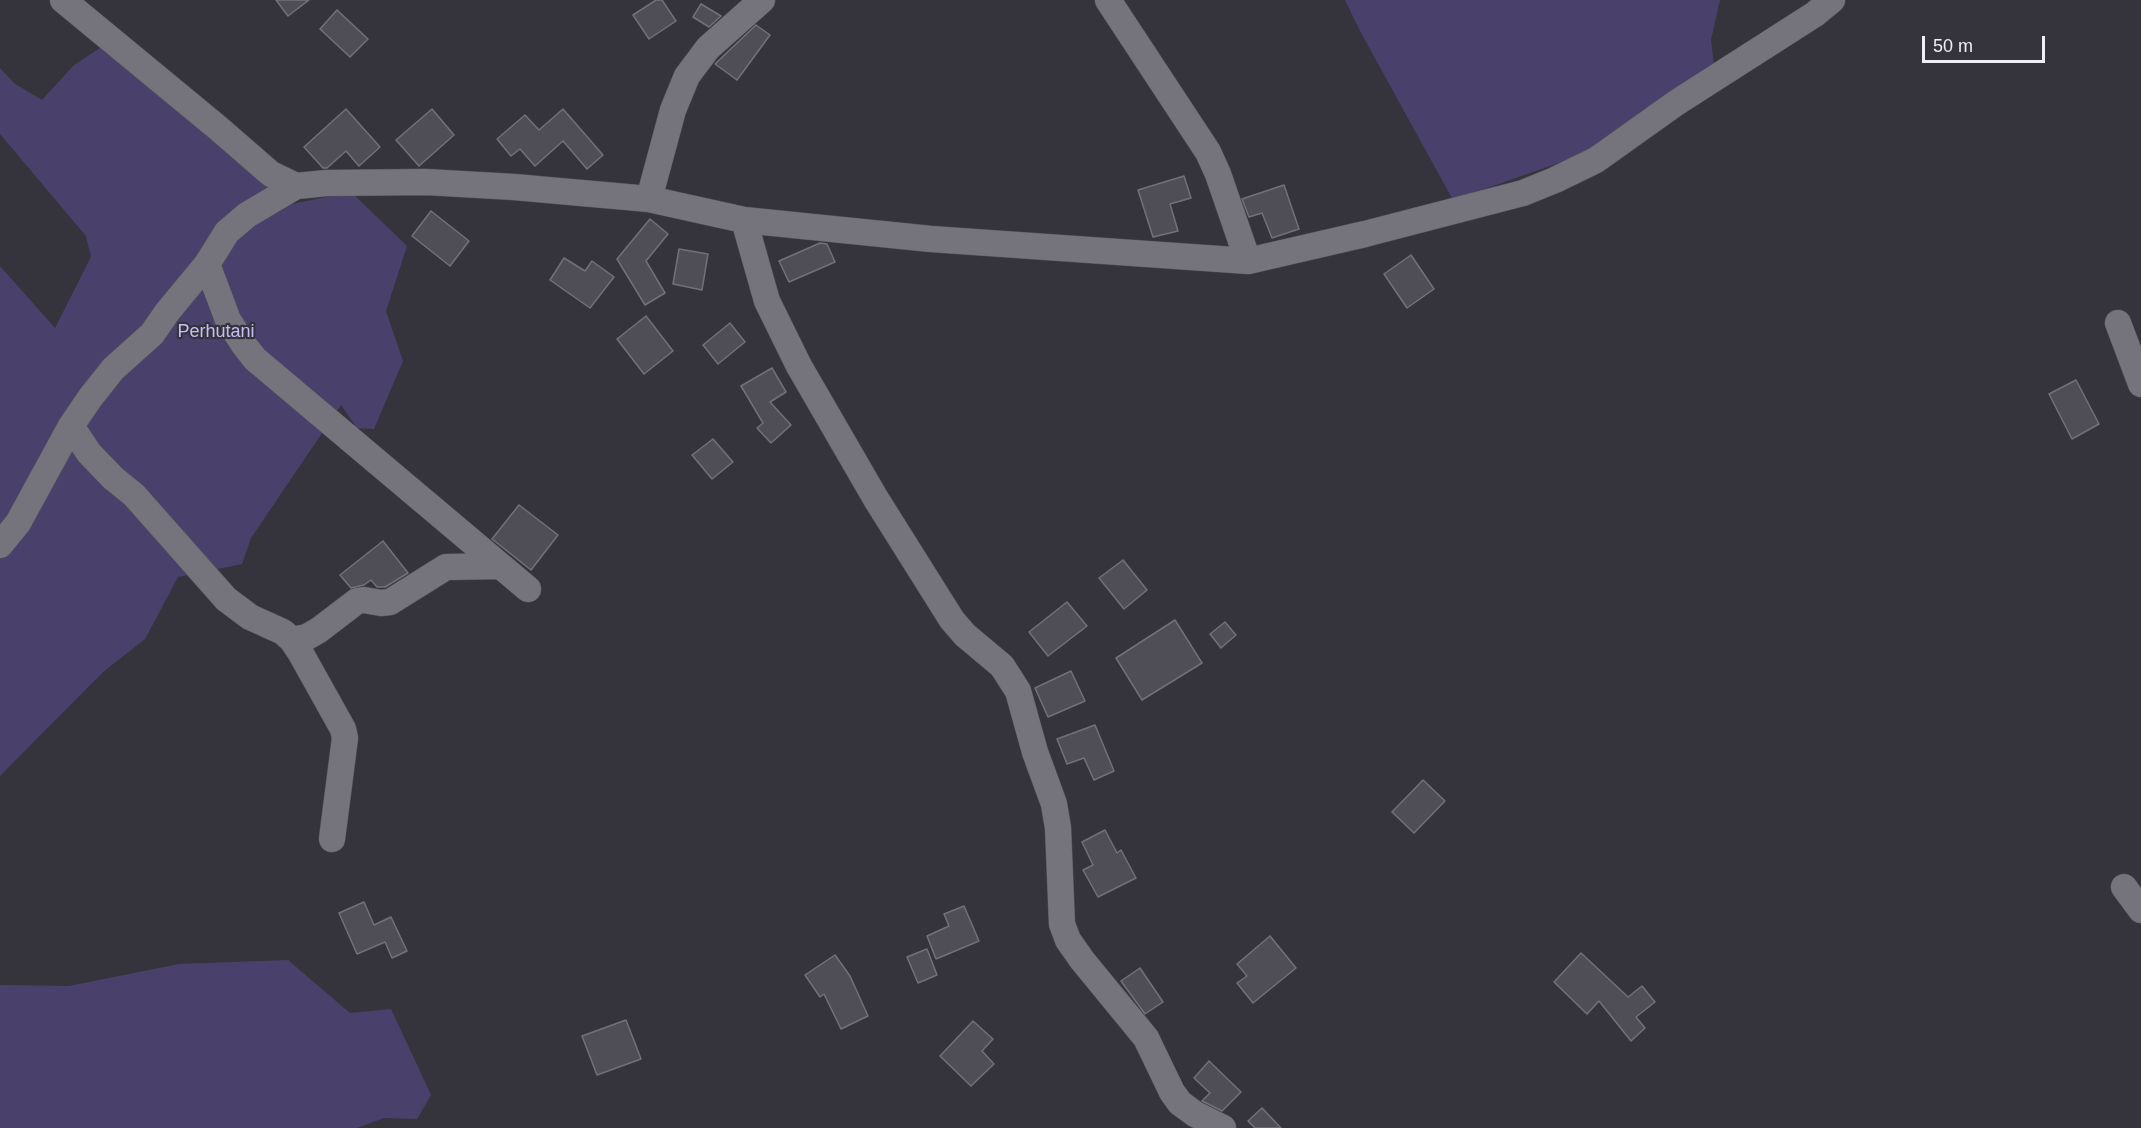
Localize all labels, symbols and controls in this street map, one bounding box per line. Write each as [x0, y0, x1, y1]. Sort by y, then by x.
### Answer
scale bar [1925, 24, 2048, 62]
text: 50 m [1933, 36, 1973, 56]
park label: Perhutani [177, 321, 255, 343]

